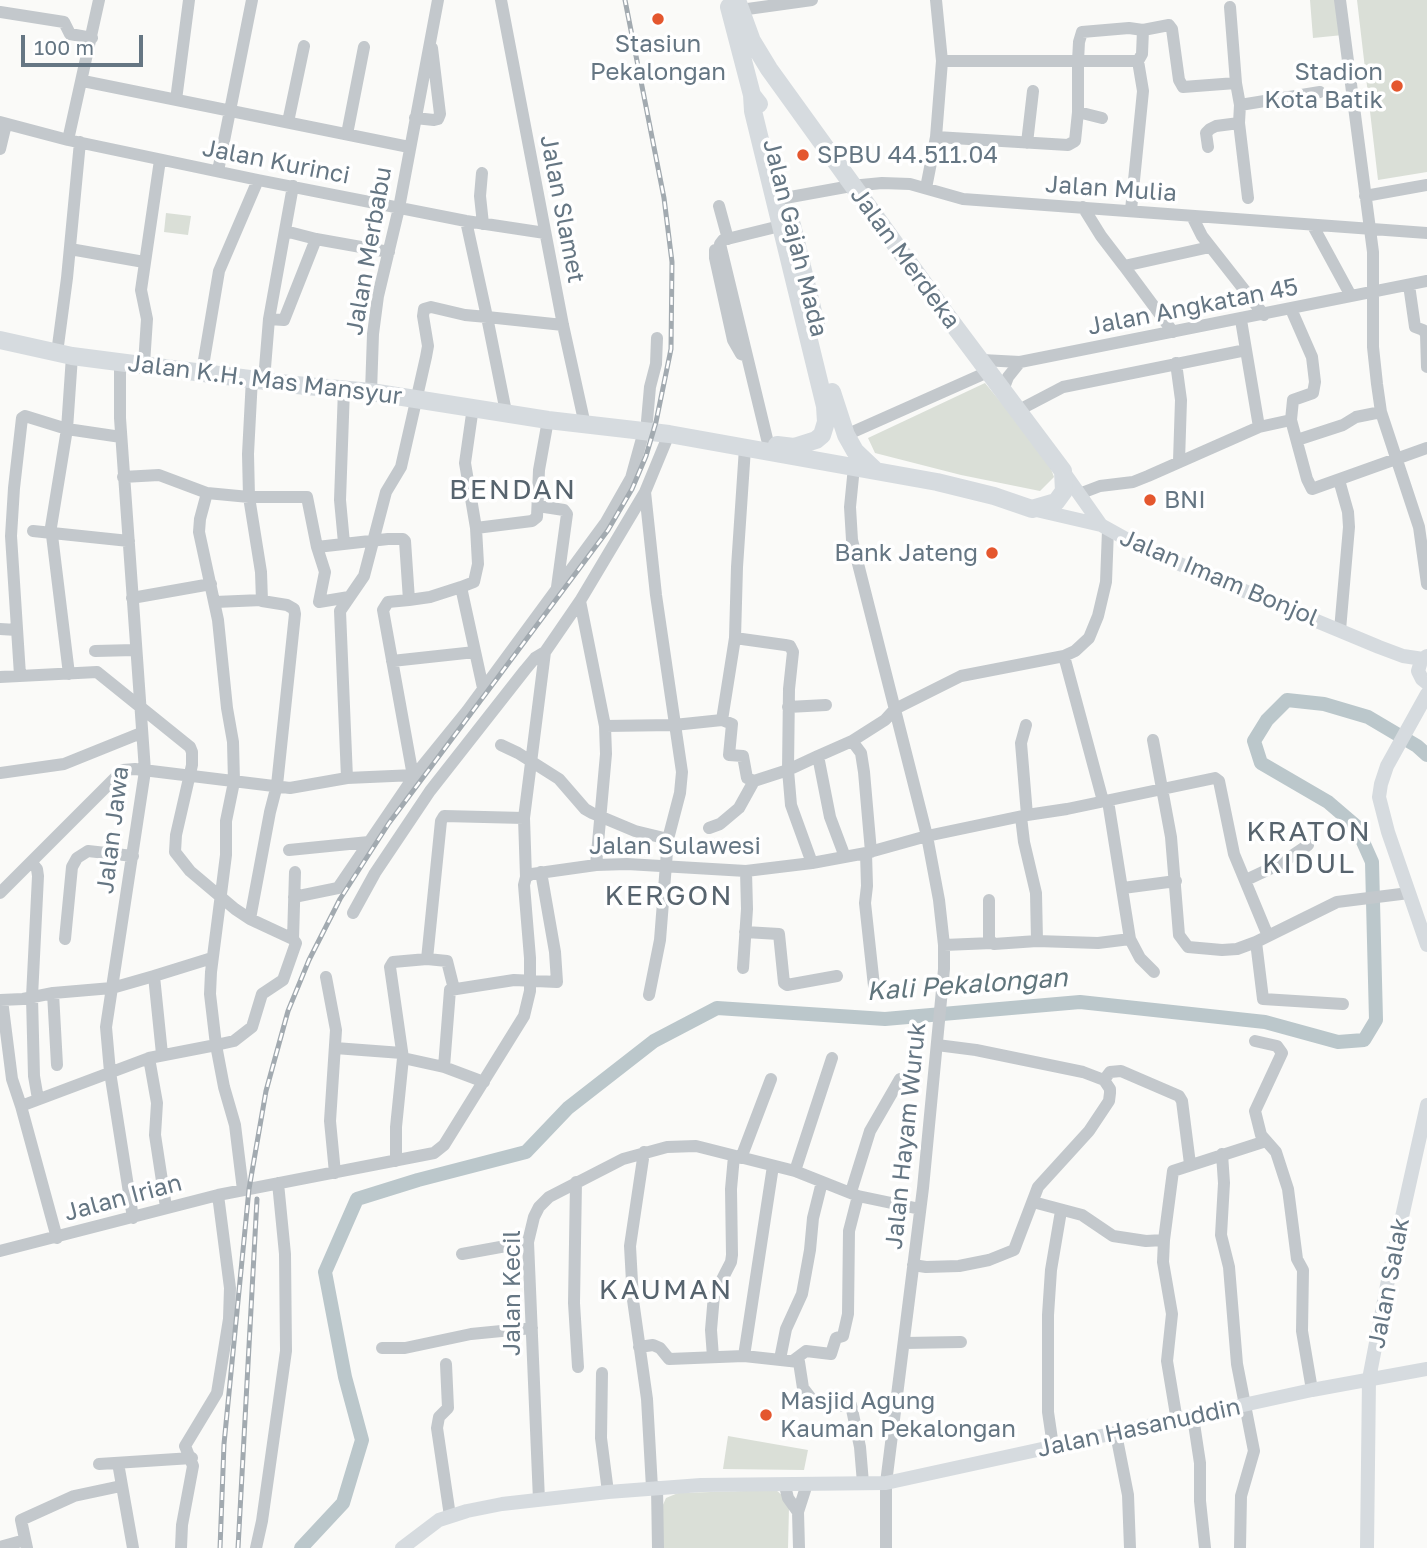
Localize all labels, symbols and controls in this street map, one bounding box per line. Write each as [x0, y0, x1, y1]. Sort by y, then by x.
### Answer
marker: Stasiun Pekalongan [650, 11, 666, 27]
scale bar [24, 21, 147, 65]
place label: Stasiun Pekalongan [590, 30, 726, 86]
text: 100 m [34, 34, 94, 60]
place label: Stadion Kota Batik [1264, 58, 1383, 114]
marker: Stadion Kota Batik [1389, 78, 1405, 94]
street label: Jalan Slamet [534, 133, 590, 285]
street label: Jalan Kurinci [200, 134, 352, 190]
street label: Jalan Gajah Mada [757, 136, 833, 340]
place label: SPBU 44.511.04 [817, 141, 998, 169]
marker: SPBU 44.511.04 [795, 147, 811, 163]
street label: Jalan Merbabu [340, 165, 398, 337]
street label: Jalan Mulia [1044, 170, 1178, 208]
street label: Jalan Merdeka [844, 182, 966, 334]
street label: Jalan Angkatan 45 [1085, 272, 1301, 342]
street label: Jalan K.H. Mas Mansyur [126, 349, 404, 411]
district label: BENDAN [450, 473, 576, 507]
place label: BNI [1164, 486, 1206, 514]
marker: BNI [1142, 492, 1158, 508]
street label: Jalan Imam Bonjol [1116, 523, 1322, 633]
place label: Bank Jateng [834, 539, 978, 567]
marker: Bank Jateng [984, 545, 1000, 561]
street label: Jalan Jawa [91, 765, 135, 895]
district label: KRATON KIDUL [1247, 815, 1371, 881]
street label: Jalan Sulawesi [589, 832, 761, 860]
district label: KERGON [605, 879, 733, 913]
water label: Kali Pekalongan [865, 962, 1069, 1008]
street label: Jalan Hayam Wuruk [880, 1021, 932, 1251]
street label: Jalan Irian [61, 1168, 185, 1228]
street label: Jalan Salak [1362, 1215, 1416, 1351]
street label: Jalan Kecil [498, 1230, 526, 1356]
district label: KAUMAN [600, 1273, 732, 1307]
place label: Masjid Agung Kauman Pekalongan [780, 1387, 1016, 1443]
street label: Jalan Hasanuddin [1035, 1392, 1243, 1464]
marker: Masjid Agung Kauman Pekalongan [758, 1407, 774, 1423]

